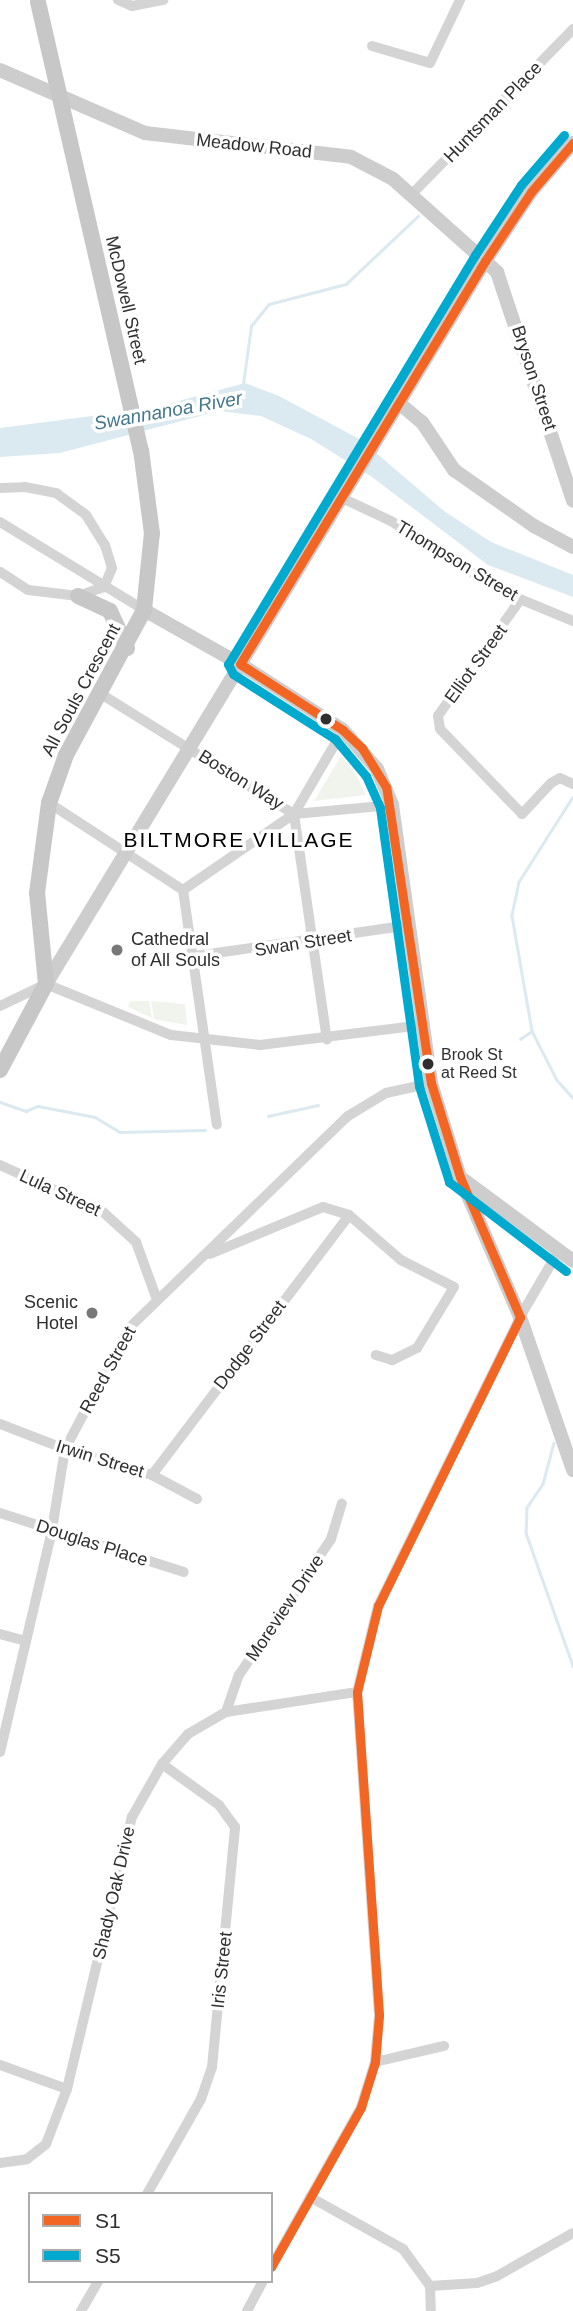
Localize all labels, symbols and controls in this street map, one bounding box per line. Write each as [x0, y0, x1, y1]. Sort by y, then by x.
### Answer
street label: Huntsman Place [439, 57, 547, 167]
street label: Meadow Road [195, 129, 313, 163]
street label: McDowell Street [101, 234, 151, 366]
street label: Bryson Street [507, 323, 561, 433]
water label: Swannanoa River [92, 387, 244, 435]
street label: Thompson Street [392, 516, 522, 606]
street label: All Souls Crescent [37, 620, 125, 760]
street label: Elliot Street [440, 620, 512, 708]
unlabelled marker [319, 712, 333, 726]
street label: Boston Way [194, 745, 288, 815]
district label: BILTMORE VILLAGE [125, 827, 353, 853]
street label: Swan Street [253, 925, 353, 961]
place label: Cathedral of All Souls [131, 929, 221, 972]
marker: Cathedral of All Souls [109, 942, 125, 958]
place label: Brook St at Reed St [441, 1045, 517, 1083]
marker: Brook St at Reed St [421, 1057, 435, 1071]
street label: Lula Street [16, 1165, 104, 1221]
place label: Scenic Hotel [24, 1292, 78, 1334]
street label: Dodge Street [209, 1296, 291, 1394]
marker: Scenic Hotel [84, 1305, 100, 1321]
street label: Reed Street [75, 1323, 141, 1417]
street label: Irwin Street [53, 1435, 147, 1483]
street label: Douglas Place [33, 1515, 151, 1571]
street label: Moreview Drive [241, 1551, 329, 1665]
street label: Shady Oak Drive [88, 1824, 140, 1962]
street label: Iris Street [207, 1931, 237, 2009]
legend [28, 2192, 273, 2283]
text: S1 [95, 2209, 121, 2232]
text: S5 [95, 2244, 121, 2267]

